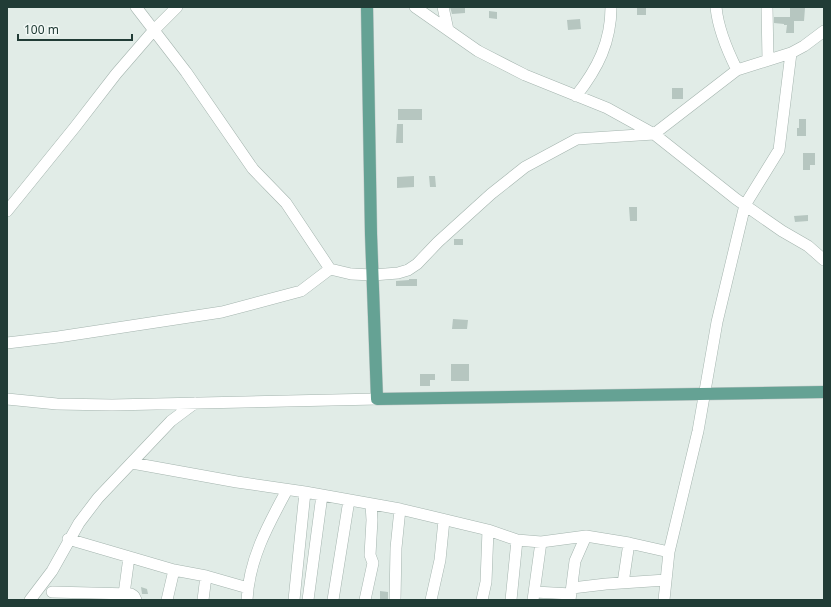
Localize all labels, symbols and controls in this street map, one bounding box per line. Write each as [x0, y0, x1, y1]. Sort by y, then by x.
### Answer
scale bar [18, 16, 132, 42]
text: 100 m [24, 21, 59, 38]

